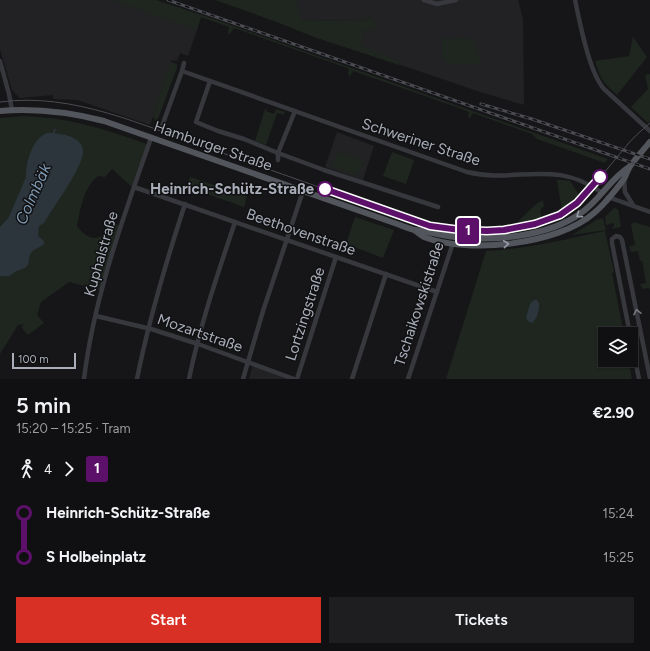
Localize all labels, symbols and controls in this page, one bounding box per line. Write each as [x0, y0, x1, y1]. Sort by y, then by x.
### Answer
street label: Schweriner Straße [359, 114, 483, 170]
street label: Hamburger Straße [151, 117, 275, 175]
water label: Colmbäk [11, 160, 55, 227]
unlabelled marker [592, 169, 608, 185]
place label: Heinrich-Schütz-Straße [150, 180, 315, 198]
marker: Heinrich-Schütz-Straße [317, 181, 333, 197]
street label: Beethovenstraße [244, 205, 358, 259]
street label: Kuphalstraße [80, 209, 122, 299]
one-way arrow [576, 210, 583, 217]
line badge: 1 [455, 218, 481, 244]
text: 1 [465, 222, 471, 239]
one-way arrow [503, 239, 509, 248]
street label: Tschaikowskistraße [390, 240, 448, 368]
street label: Lortzingstraße [281, 265, 329, 363]
one-way arrow [633, 309, 641, 315]
street label: Mozartstraße [155, 310, 245, 356]
map controls [598, 327, 638, 367]
button: layers [598, 327, 638, 367]
scale bar [12, 351, 76, 370]
text: 100 m [18, 353, 49, 366]
text: 5 min [16, 392, 71, 419]
text: €2.90 [593, 404, 634, 422]
text: 15:20 – 15:25 · Tram [16, 421, 131, 436]
icon: walk [16, 458, 38, 480]
icon: forward [58, 458, 80, 480]
text: 1 [94, 460, 100, 477]
text: 4 [44, 462, 52, 477]
text: Heinrich-Schütz-Straße [46, 504, 210, 522]
text: 15:24 [603, 506, 634, 521]
text: S Holbeinplatz [46, 548, 146, 566]
text: 15:25 [603, 550, 634, 565]
button: Start [16, 597, 321, 643]
button: Tickets [329, 597, 634, 643]

